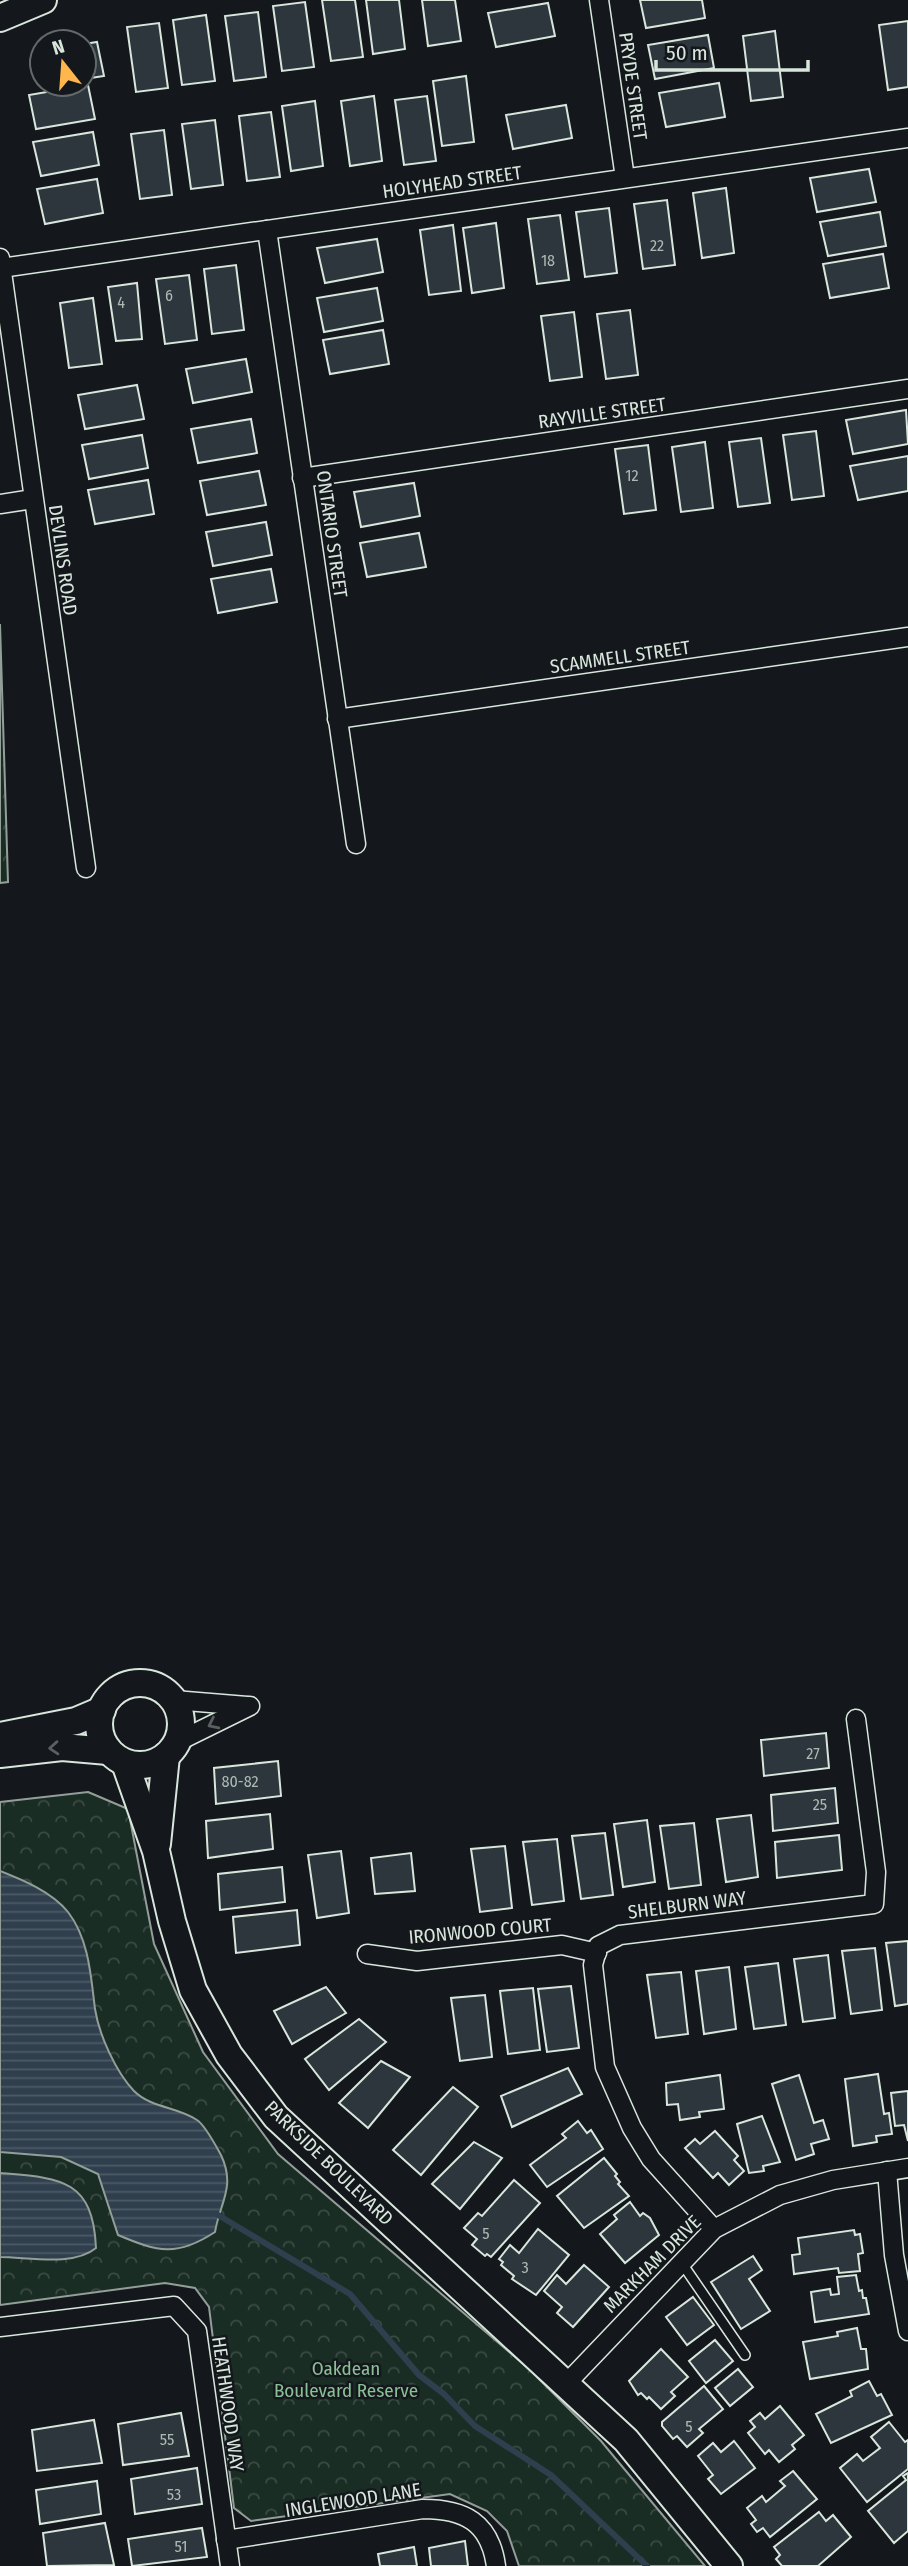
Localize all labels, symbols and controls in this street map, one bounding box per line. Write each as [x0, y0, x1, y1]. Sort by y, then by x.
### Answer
north arrow [28, 28, 98, 98]
scale bar [656, 28, 808, 72]
street label: PRYDE STREET [614, 31, 652, 141]
text: N [49, 35, 67, 60]
text: 50 m [666, 40, 708, 66]
street label: HOLYHEAD STREET [381, 161, 523, 203]
house number: 22 [650, 236, 664, 255]
house number: 18 [541, 251, 555, 270]
house number: 6 [165, 286, 173, 305]
house number: 4 [117, 293, 125, 312]
street label: RAYVILLE STREET [537, 393, 667, 433]
house number: 12 [625, 466, 639, 485]
street label: ONTARIO STREET [312, 469, 352, 599]
street label: DEVLINS ROAD [44, 503, 82, 617]
street label: SCAMMELL STREET [549, 636, 692, 678]
one-way arrow [208, 1716, 221, 1730]
one-way arrow [48, 1740, 59, 1755]
house number: 27 [806, 1744, 820, 1763]
house number: 80-82 [221, 1772, 259, 1791]
house number: 25 [813, 1795, 827, 1814]
street label: SHELBURN WAY [627, 1886, 748, 1924]
street label: IRONWOOD COURT [408, 1913, 553, 1949]
street label: PARKSIDE BOULEVARD [260, 2096, 398, 2230]
street label: MARKHAM DRIVE [598, 2210, 706, 2318]
house number: 5 [482, 2224, 490, 2243]
house number: 3 [521, 2258, 529, 2277]
street label: HEATHWOOD WAY [207, 2335, 249, 2474]
park label: Oakdean Boulevard Reserve [274, 2357, 418, 2402]
house number: 5 [685, 2417, 693, 2436]
house number: 55 [160, 2430, 174, 2449]
street label: INGLEWOOD LANE [283, 2478, 423, 2522]
house number: 53 [167, 2485, 181, 2504]
house number: 51 [175, 2537, 187, 2556]

